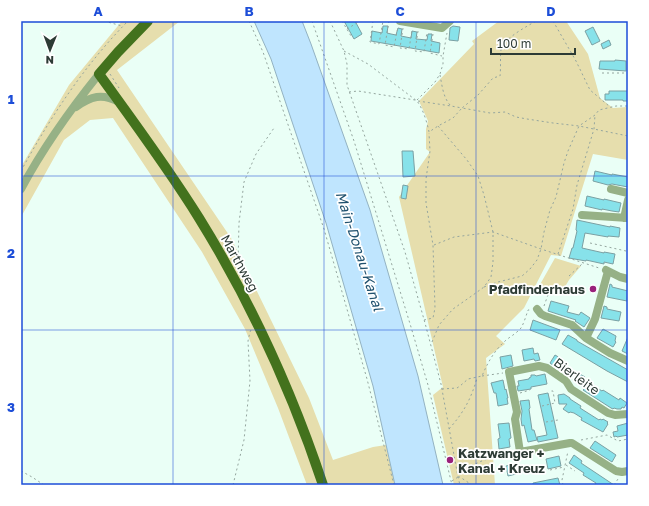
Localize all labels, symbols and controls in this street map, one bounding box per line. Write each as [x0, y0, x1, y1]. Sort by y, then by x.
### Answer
text: A [93, 3, 103, 19]
text: B [244, 3, 254, 19]
text: C [395, 3, 405, 19]
text: D [546, 3, 556, 19]
north arrow [30, 30, 70, 70]
scale bar [491, 30, 575, 56]
text: 100 m [497, 36, 531, 51]
text: N [46, 54, 54, 67]
text: 1 [8, 91, 15, 107]
water label: Main-Donau-Kanal [333, 189, 387, 313]
street label: Marthweg [218, 232, 262, 294]
text: 2 [7, 245, 15, 261]
place label: Pfadfinderhaus [489, 281, 585, 297]
marker: Pfadfinderhaus [588, 284, 598, 294]
street label: Bierleite [551, 354, 603, 398]
text: 3 [7, 399, 15, 415]
place label: Katzwanger + Kanal + Kreuz [458, 445, 545, 476]
marker: Katzwanger + Kanal + Kreuz [445, 455, 455, 465]

